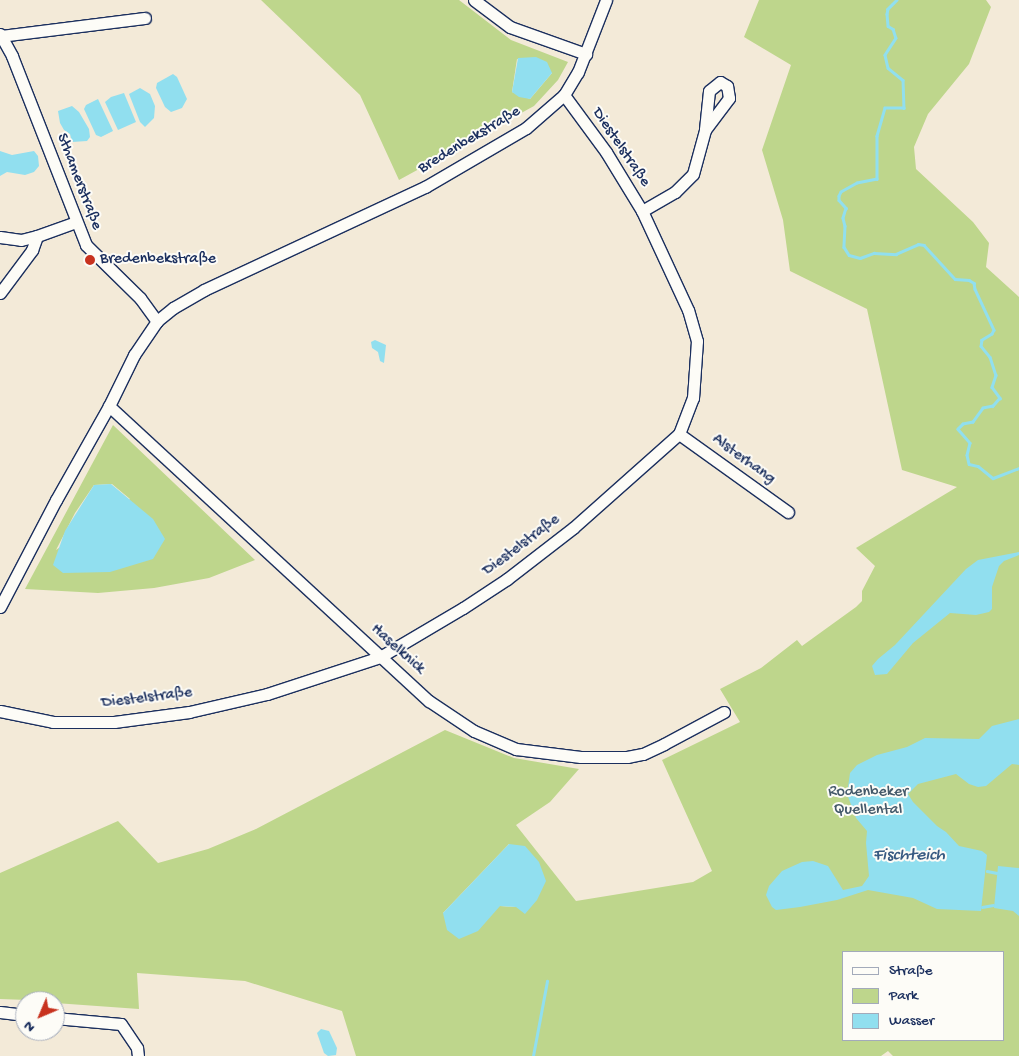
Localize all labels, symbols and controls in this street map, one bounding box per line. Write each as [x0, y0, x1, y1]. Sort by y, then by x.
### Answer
street label: Bredenbekstraße [415, 103, 525, 179]
street label: Diestelstraße [587, 105, 653, 191]
street label: Sthamerstraße [51, 131, 105, 233]
place label: Bredenbekstraße [100, 250, 216, 270]
marker: Bredenbekstraße [84, 254, 96, 266]
street label: Alsterhang [708, 431, 778, 489]
street label: Diestelstraße [480, 511, 564, 581]
street label: Haselknick [366, 621, 428, 679]
street label: Diestelstraße [101, 684, 193, 714]
park label: Rodenbeker Quellental [828, 783, 908, 821]
water label: Fischteich [873, 845, 945, 867]
legend [842, 951, 1004, 1041]
text: Straße [889, 962, 933, 980]
text: Park [889, 987, 918, 1005]
north arrow [15, 991, 65, 1041]
text: Wasser [889, 1012, 934, 1030]
text: N [21, 1017, 39, 1036]

